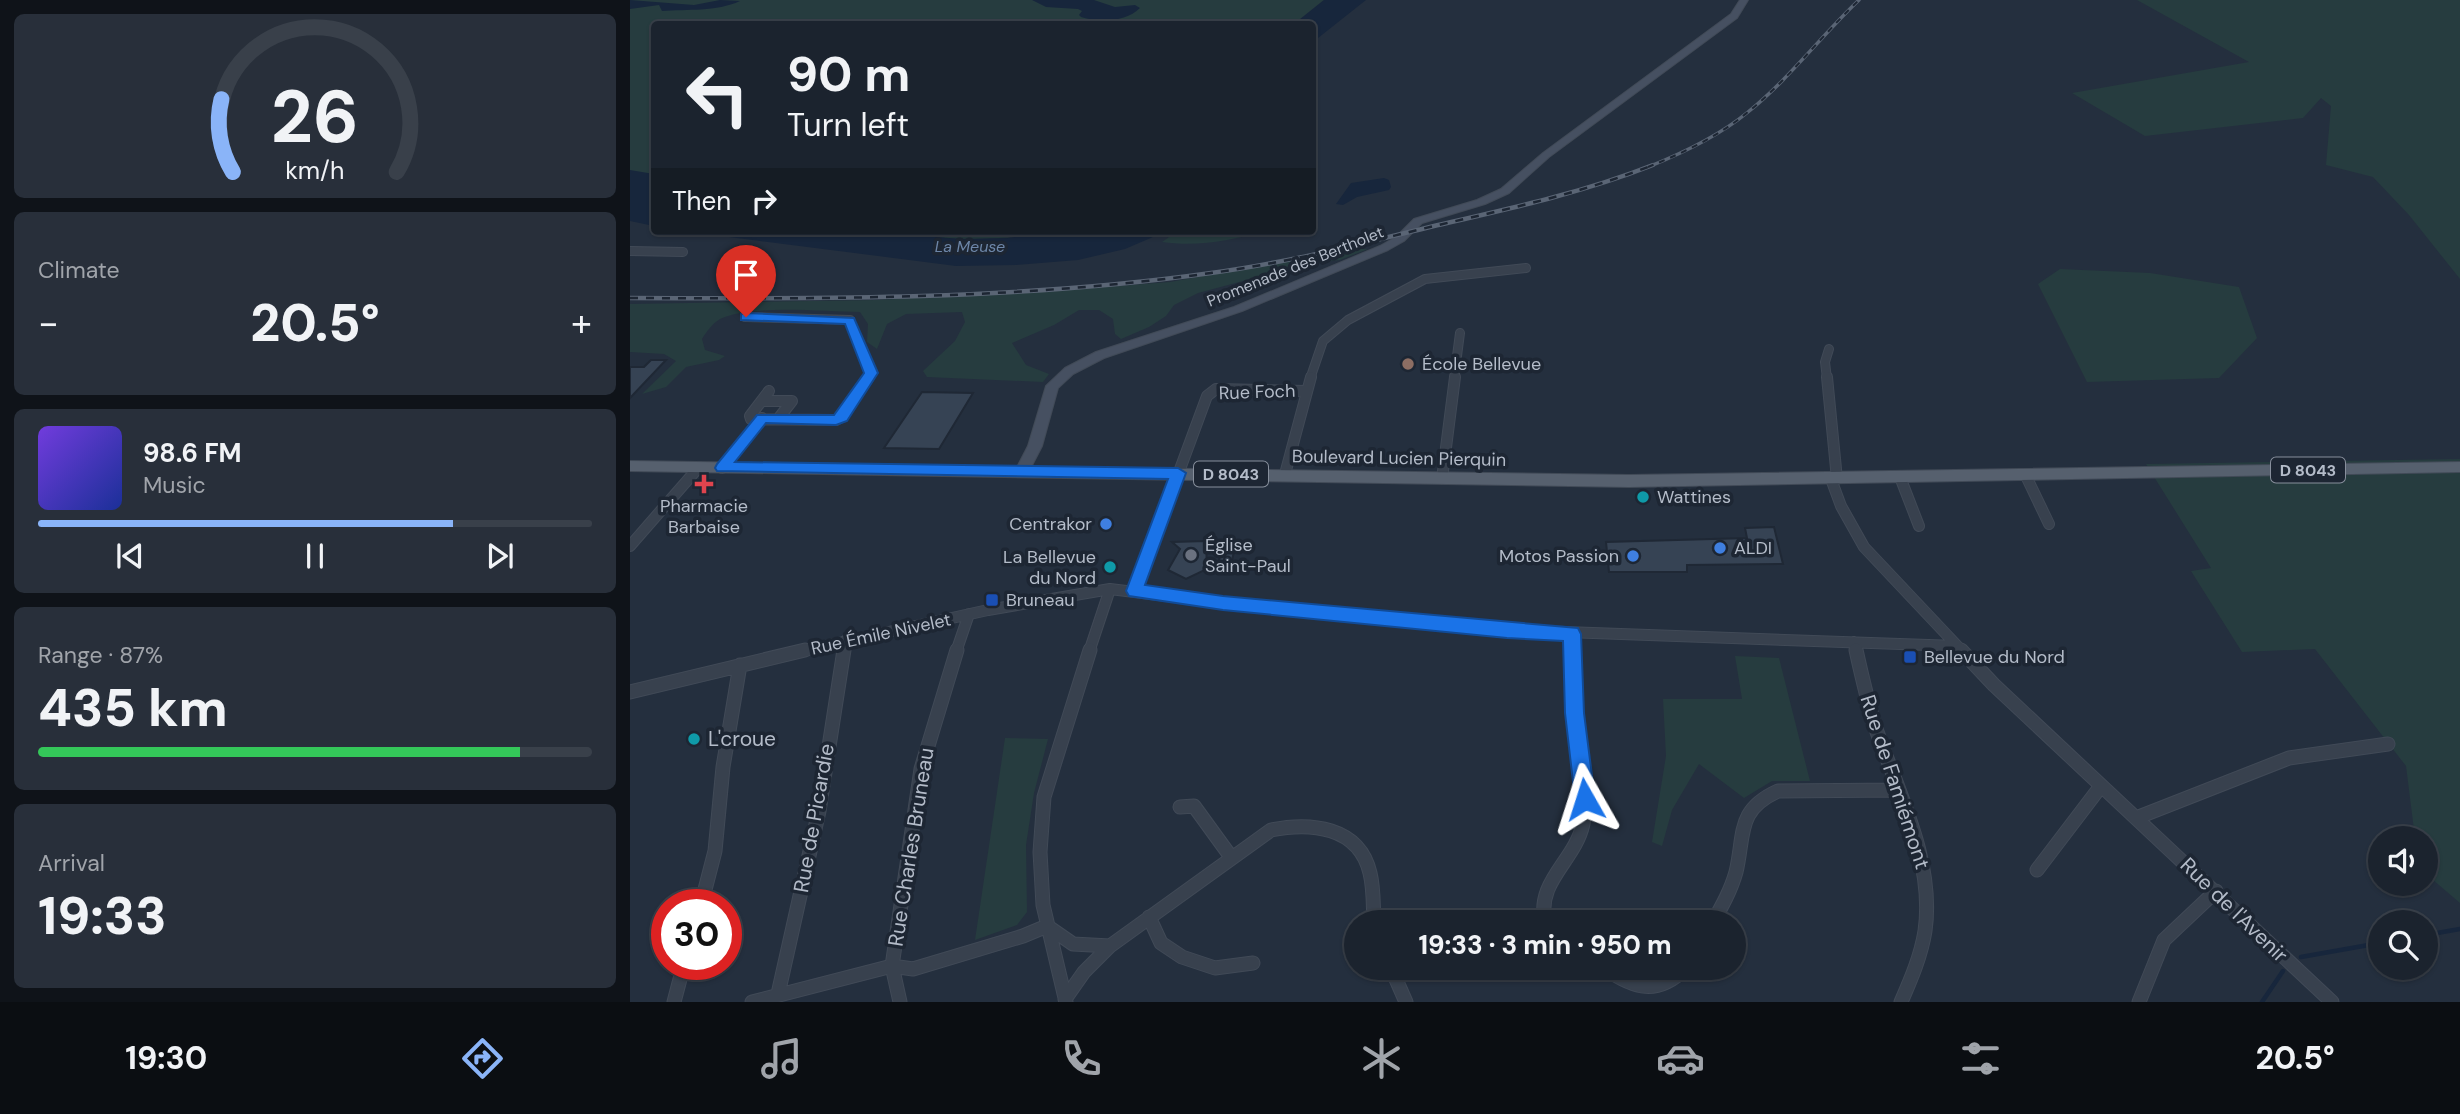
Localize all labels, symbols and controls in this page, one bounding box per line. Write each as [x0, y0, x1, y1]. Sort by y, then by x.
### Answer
text: 90 m [787, 42, 910, 106]
icon: left [672, 49, 763, 140]
text: 26 [271, 70, 359, 165]
text: Turn left [787, 104, 909, 146]
text: km/h [285, 154, 345, 187]
icon: right [745, 182, 783, 220]
text: Then [672, 184, 731, 218]
street label: Promenade des Bertholet [1204, 221, 1387, 312]
water label: La Meuse [935, 236, 1005, 257]
pin [716, 245, 776, 317]
text: Climate [38, 255, 120, 285]
icon: arrive [727, 256, 765, 294]
text: 20.5° [250, 289, 380, 357]
text: − [38, 298, 59, 348]
text: + [571, 298, 592, 348]
place label: École Bellevue [1422, 352, 1541, 376]
marker: École Bellevue [1400, 356, 1416, 372]
street label: Rue Foch [1218, 379, 1296, 405]
text: 98.6 FM [143, 436, 242, 470]
street label: Boulevard Lucien Pierquin [1292, 444, 1506, 472]
road number: D 8043 [2271, 457, 2345, 482]
road number: D 8043 [1194, 461, 1268, 486]
text: Music [143, 470, 206, 500]
marker: Pharmacie Barbaise [696, 476, 712, 492]
place label: Wattines [1657, 485, 1731, 509]
marker: Wattines [1635, 489, 1651, 505]
place label: Pharmacie Barbaise [660, 494, 748, 539]
place label: Centrakor [1009, 512, 1092, 536]
marker: Centrakor [1098, 516, 1114, 532]
place label: Église Saint-Paul [1205, 533, 1291, 578]
place label: ALDI [1734, 536, 1772, 560]
icon: previous [111, 537, 149, 575]
icon: pause [296, 537, 334, 575]
icon: next [481, 537, 519, 575]
marker: ALDI [1712, 540, 1728, 556]
place label: Motos Passion [1499, 544, 1619, 568]
place label: La Bellevue du Nord [1003, 545, 1096, 590]
marker: Église Saint-Paul [1183, 547, 1199, 563]
marker: Motos Passion [1625, 548, 1641, 564]
marker: La Bellevue du Nord [1102, 559, 1118, 575]
place label: Bruneau [1006, 588, 1075, 612]
marker: Bruneau [984, 592, 1000, 608]
street label: Rue Émile Nivelet [809, 607, 953, 661]
text: Range · 87% [38, 640, 163, 670]
place label: Bellevue du Nord [1924, 645, 2065, 669]
marker: Bellevue du Nord [1902, 649, 1918, 665]
text: 435 km [38, 674, 228, 742]
street label: Rue de Famiémont [1854, 691, 1936, 873]
place label: L'croue [708, 725, 776, 753]
marker: L'croue [686, 731, 702, 747]
street label: Rue de Picardie [787, 741, 841, 895]
street label: Rue Charles Bruneau [881, 746, 941, 948]
position arrow [1548, 762, 1622, 836]
map controls [2368, 826, 2438, 980]
button: sound [2368, 826, 2438, 896]
text: Arrival [38, 848, 105, 878]
street label: Rue de l'Avenir [2174, 851, 2294, 969]
text: 19:33 [38, 882, 167, 950]
speed limit sign: 30 [651, 889, 742, 980]
button: search [2368, 910, 2438, 980]
text: 19:33 · 3 min · 950 m [1418, 928, 1672, 962]
icon: directions [458, 1034, 507, 1083]
icon: music [757, 1034, 806, 1083]
icon: phone [1057, 1034, 1106, 1083]
icon: climate [1357, 1034, 1406, 1083]
icon: car [1656, 1034, 1705, 1083]
icon: filters [1956, 1034, 2005, 1083]
text: 19:30 [125, 1037, 207, 1079]
text: 20.5° [2255, 1037, 2335, 1079]

